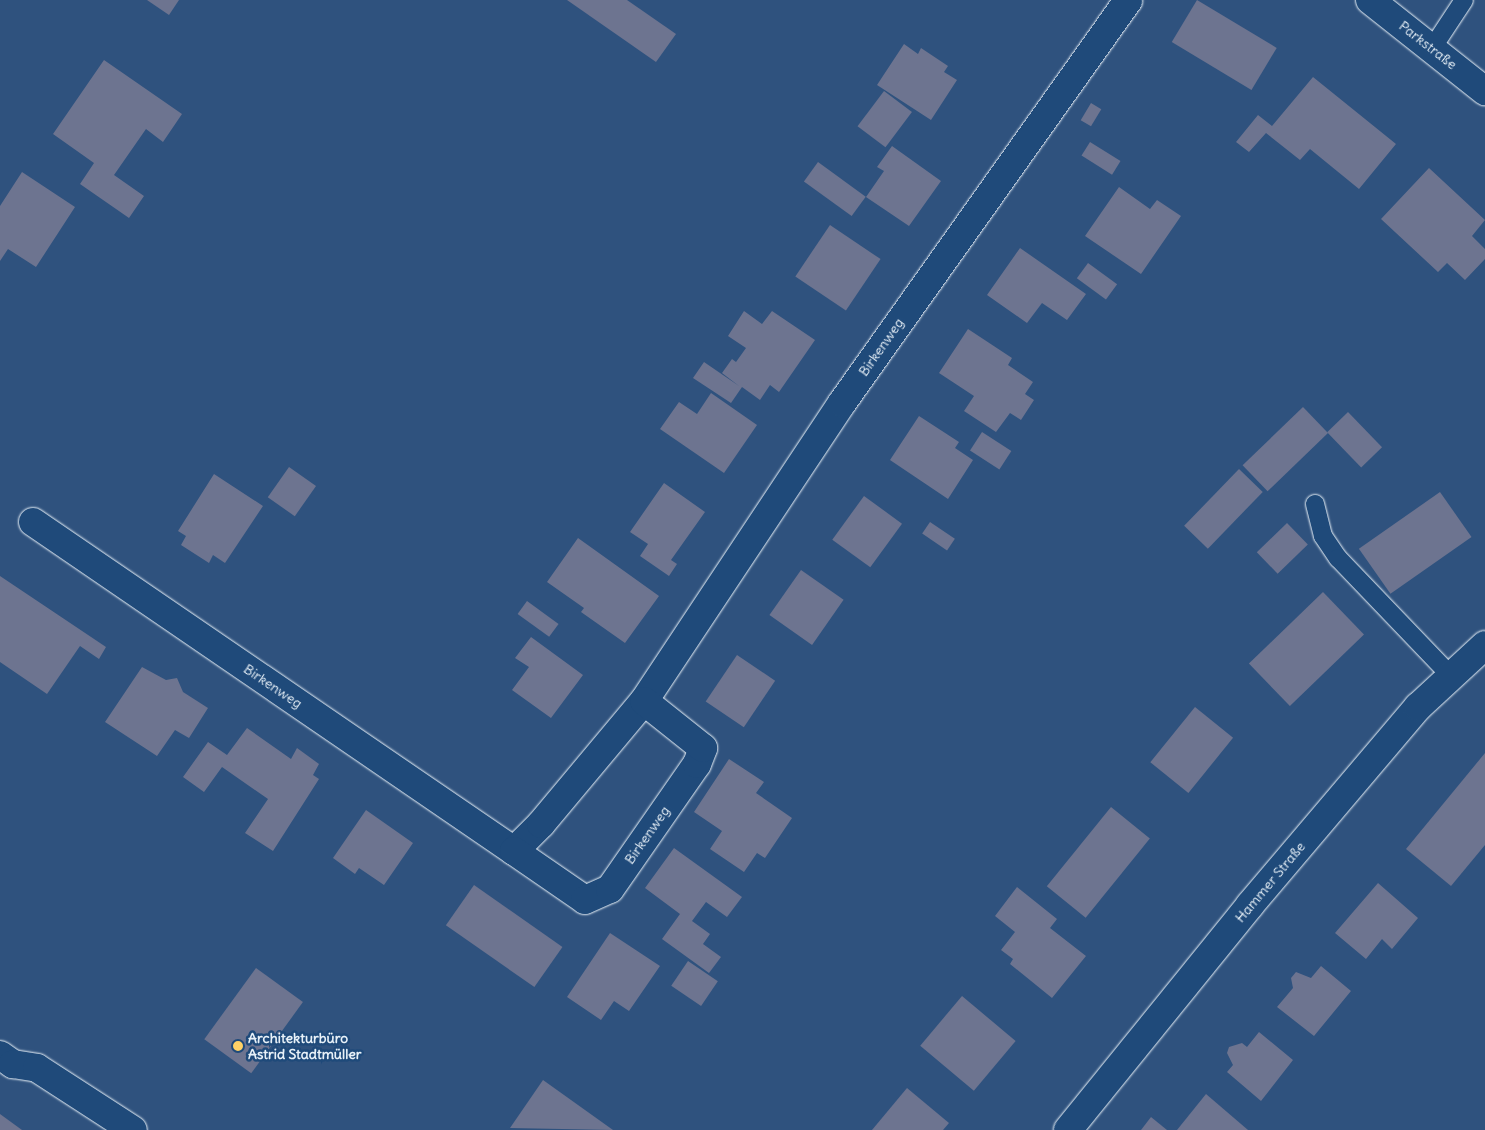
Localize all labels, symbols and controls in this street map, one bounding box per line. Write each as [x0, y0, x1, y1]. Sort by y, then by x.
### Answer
street label: Parkstraße [1396, 17, 1460, 73]
street label: Birkenweg [855, 315, 907, 379]
street label: Birkenweg [241, 660, 305, 712]
street label: Birkenweg [621, 803, 673, 867]
street label: Hammer Straße [1231, 838, 1309, 926]
place label: Architekturbüro Astrid Stadtmüller [248, 1030, 362, 1062]
marker: Architekturbüro Astrid Stadtmüller [232, 1040, 244, 1052]

